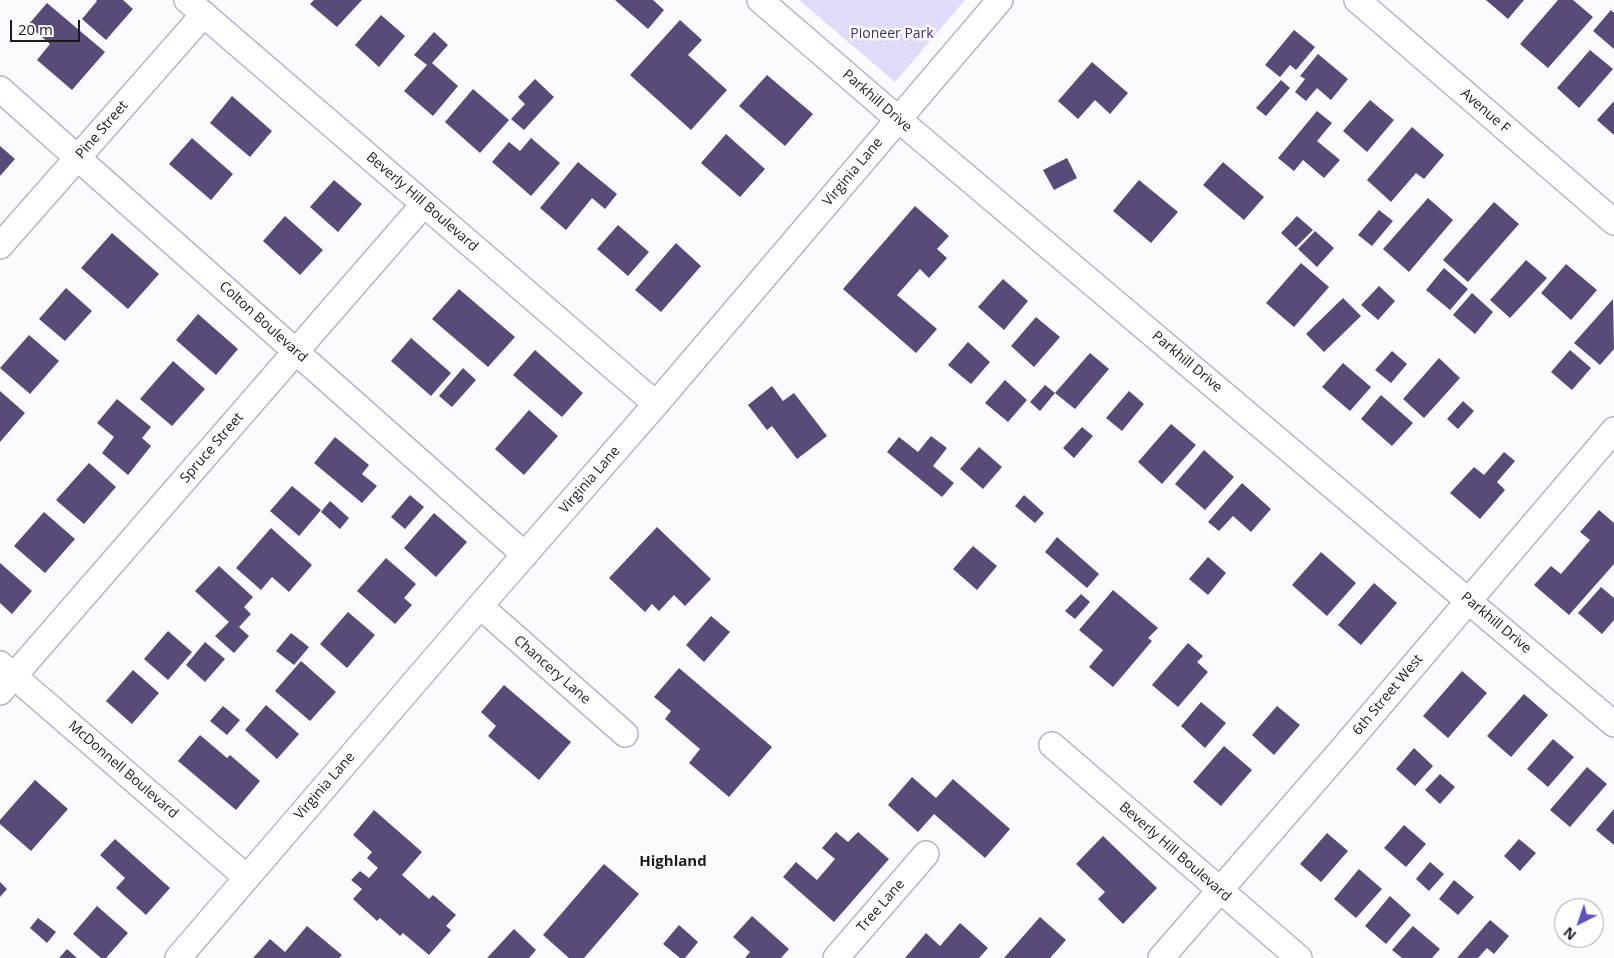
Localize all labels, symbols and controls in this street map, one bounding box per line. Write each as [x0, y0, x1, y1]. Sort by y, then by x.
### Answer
scale bar [12, 10, 82, 42]
text: 20 m [18, 19, 53, 39]
park label: Pioneer Park [850, 26, 934, 42]
street label: Parkhill Drive [839, 66, 915, 136]
street label: Avenue F [1457, 85, 1513, 137]
street label: Pine Street [72, 98, 132, 162]
street label: Virginia Lane [820, 135, 886, 209]
street label: Beverly Hill Boulevard [363, 149, 481, 255]
street label: Colton Boulevard [215, 278, 311, 366]
street label: Parkhill Drive [1149, 328, 1225, 396]
street label: Spruce Street [177, 409, 247, 487]
street label: Virginia Lane [556, 443, 624, 517]
street label: Parkhill Drive [1458, 589, 1534, 657]
street label: Chancery Lane [510, 632, 594, 708]
street label: 6th Street West [1349, 651, 1427, 739]
street label: McDonnell Boulevard [65, 718, 181, 822]
street label: Virginia Lane [291, 749, 359, 823]
street label: Beverly Hill Boulevard [1116, 799, 1234, 905]
district label: Highland [639, 853, 707, 871]
street label: Tree Lane [854, 876, 908, 936]
north arrow [1554, 898, 1604, 948]
text: N [1559, 923, 1580, 945]

